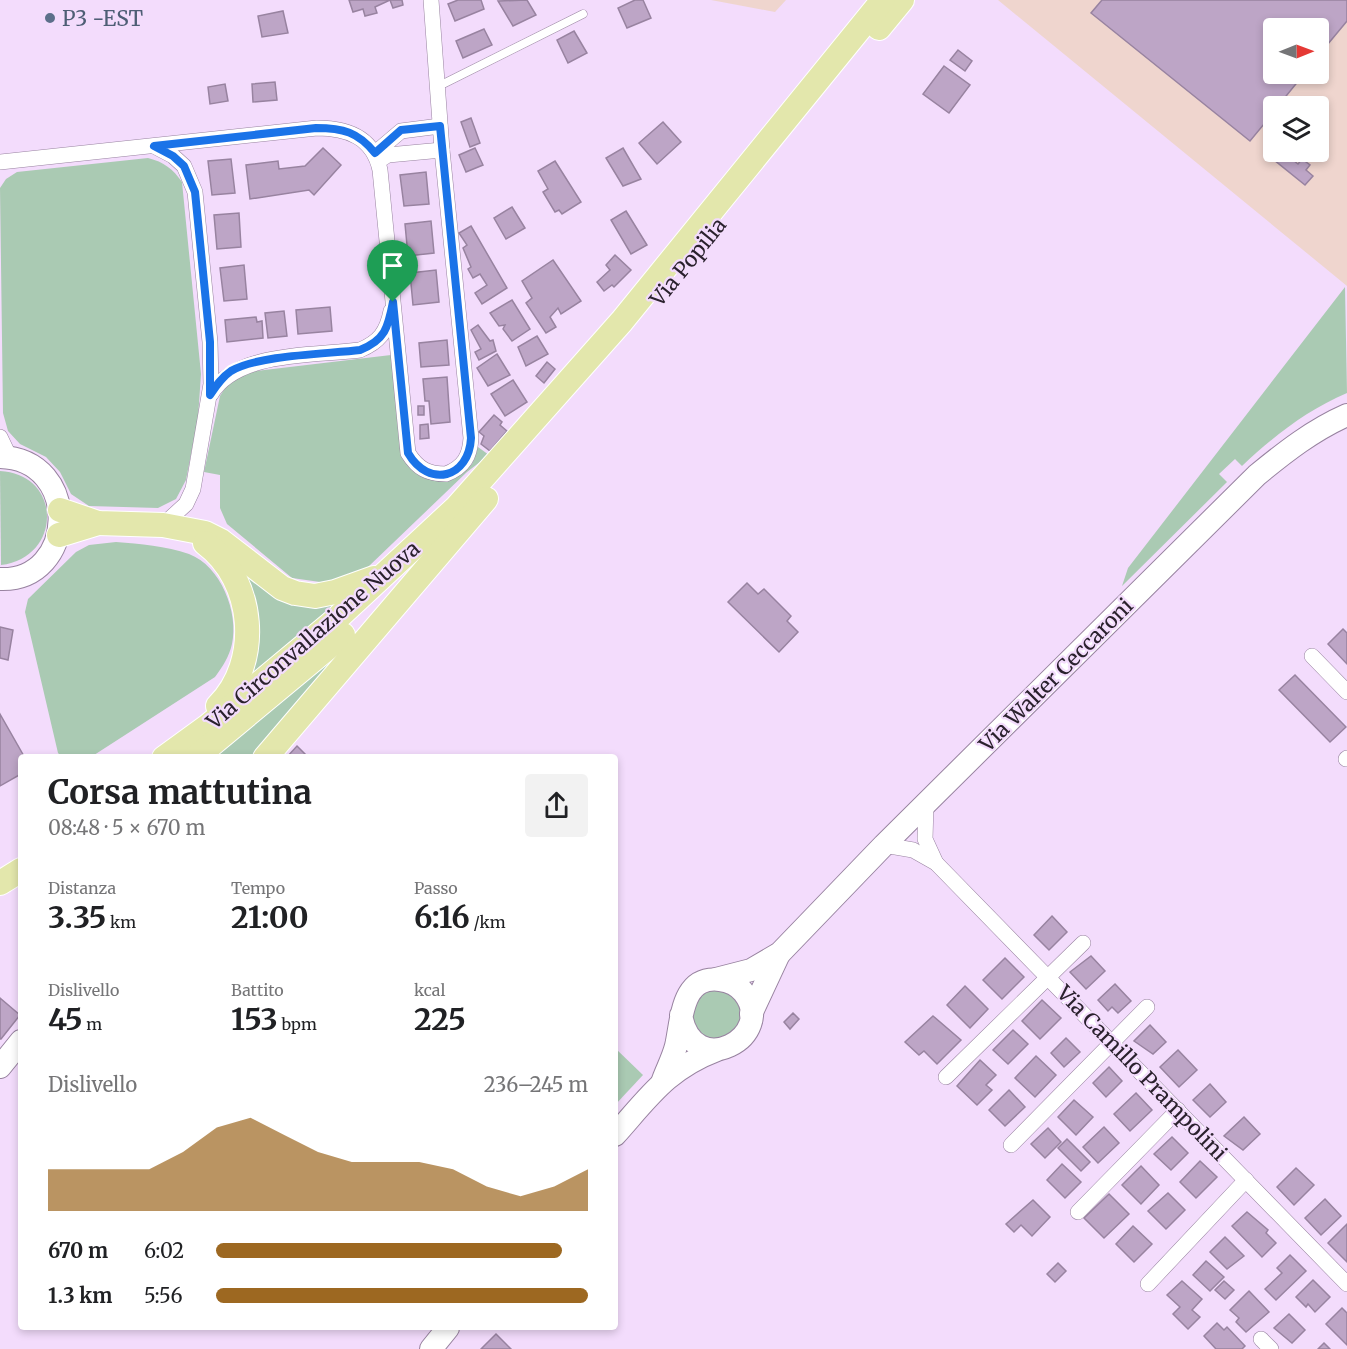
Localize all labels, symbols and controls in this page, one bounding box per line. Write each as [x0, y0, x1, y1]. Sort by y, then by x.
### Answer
place label: P3 -EST [62, 5, 143, 32]
marker: P3 -EST [43, 11, 57, 25]
north arrow [1263, 18, 1329, 84]
map controls [1263, 18, 1329, 162]
button: layers [1263, 96, 1329, 162]
street label: Via Popilia [643, 212, 732, 313]
pin [367, 240, 418, 302]
icon: arrive [376, 249, 409, 282]
street label: Via Circonvallazione Nuova [200, 535, 425, 736]
street label: Via Walter Ceccaroni [973, 592, 1139, 758]
text: Corsa mattutina [48, 772, 312, 813]
button: share [525, 774, 588, 837]
text: 08:48 · 5 × 670 m [48, 815, 205, 840]
text: Distanza [48, 878, 116, 898]
text: Tempo [231, 878, 285, 898]
text: Passo [414, 878, 458, 898]
text: 3.35 [48, 898, 106, 936]
text: 21:00 [231, 898, 309, 936]
text: 6:16 [414, 898, 470, 936]
text: km [106, 912, 136, 932]
text: /km [470, 912, 506, 932]
street label: Via Camillo Prampolini [1050, 979, 1233, 1167]
text: Dislivello [48, 980, 119, 1000]
text: Battito [231, 980, 284, 1000]
text: kcal [414, 980, 445, 1000]
text: 45 [48, 1000, 82, 1038]
text: 153 [231, 1000, 278, 1038]
text: 225 [414, 1000, 466, 1038]
text: m [82, 1014, 102, 1034]
text: bpm [278, 1014, 317, 1034]
text: Dislivello [48, 1072, 137, 1097]
text: 236–245 m [484, 1072, 588, 1097]
text: 670 m [48, 1238, 108, 1263]
text: 6:02 [144, 1238, 184, 1263]
text: 1.3 km [48, 1283, 112, 1308]
text: 5:56 [144, 1283, 183, 1308]

